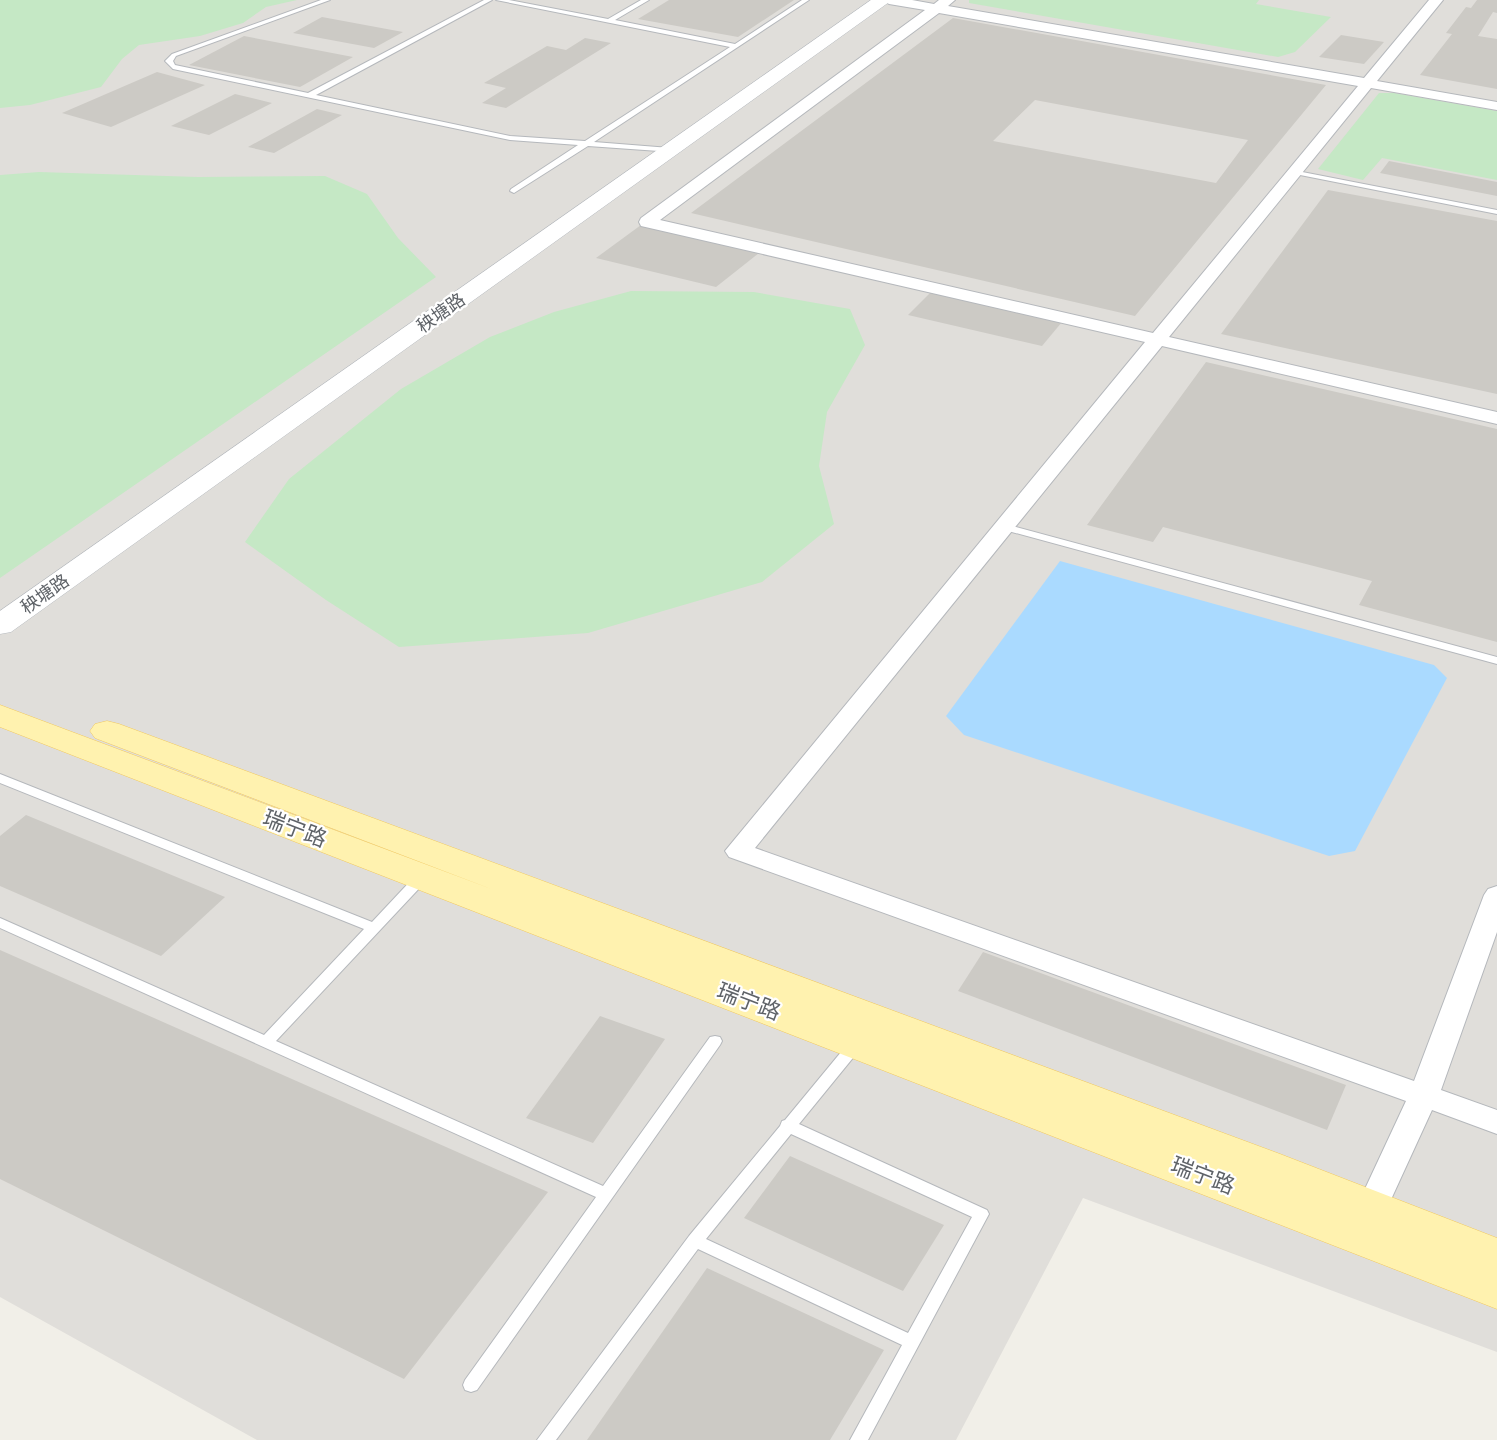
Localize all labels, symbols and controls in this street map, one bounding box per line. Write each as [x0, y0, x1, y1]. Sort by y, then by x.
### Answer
street label: 秧塘路 [412, 288, 469, 337]
street label: 秧塘路 [16, 569, 73, 618]
street label: 瑞宁路 [260, 803, 331, 851]
street label: 瑞宁路 [714, 976, 785, 1024]
street label: 瑞宁路 [1168, 1150, 1239, 1198]

